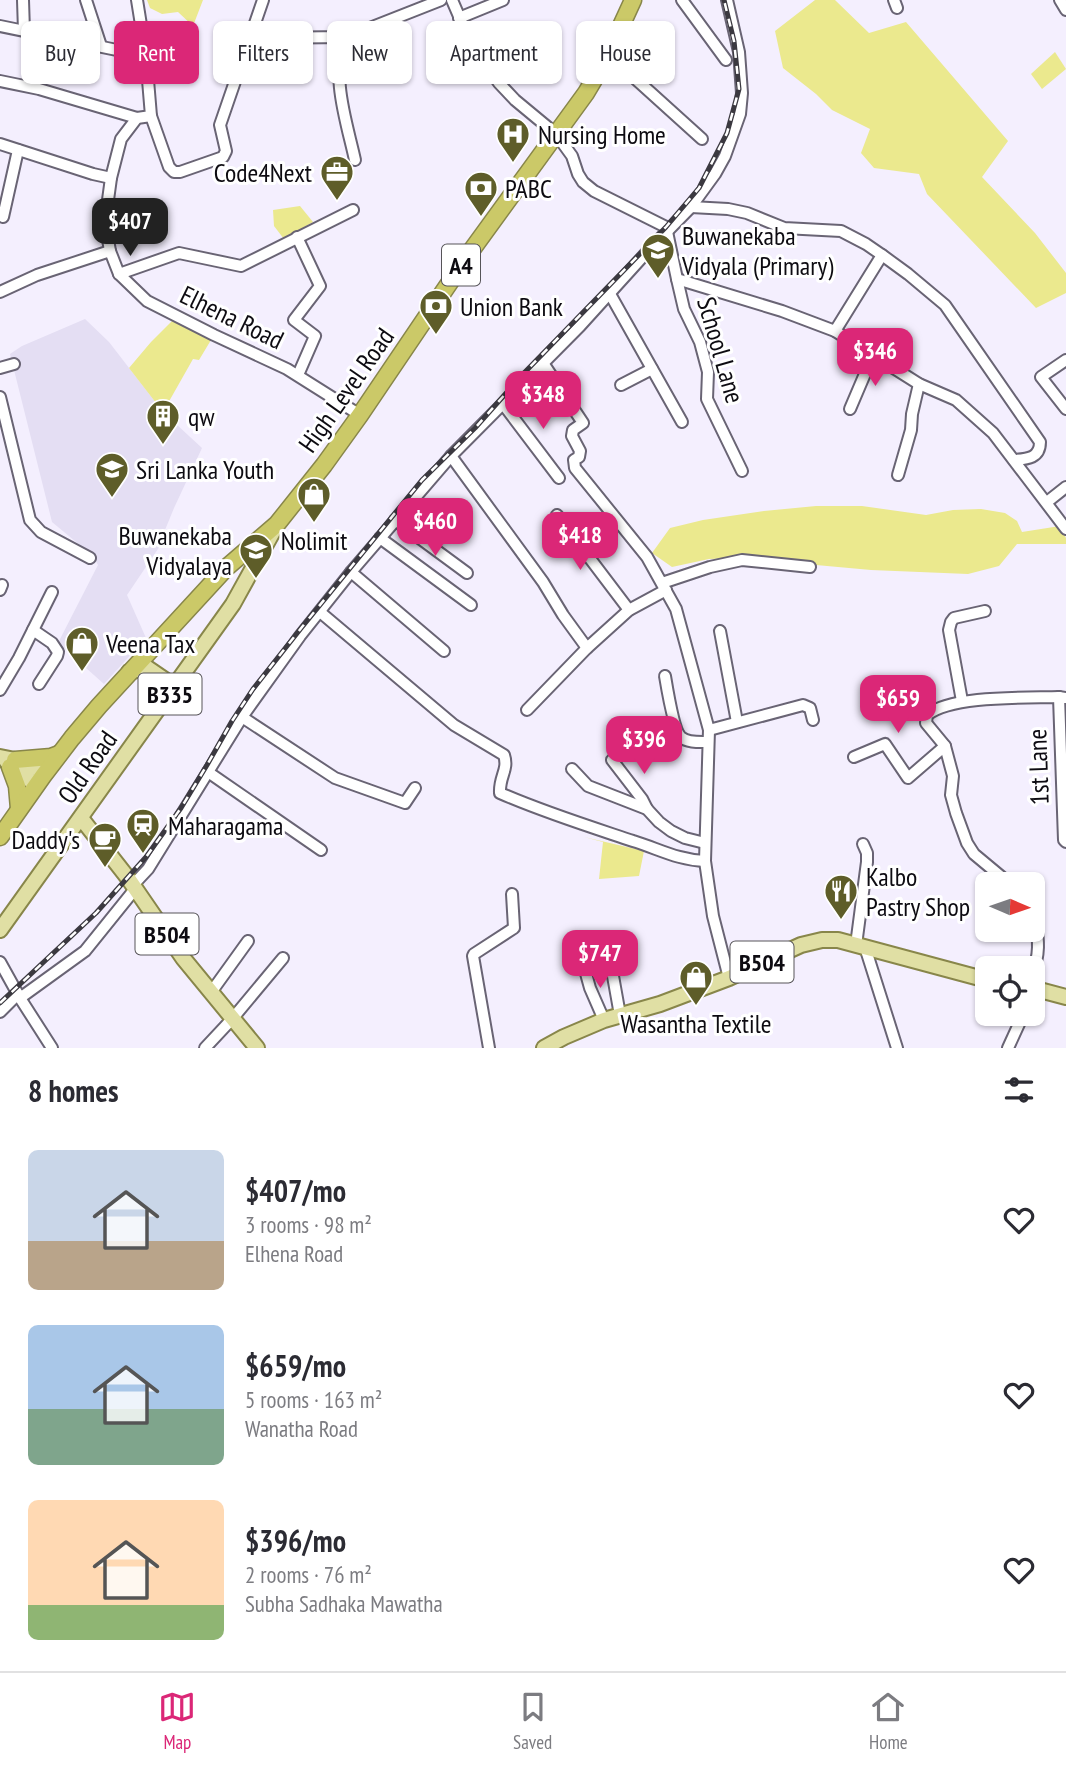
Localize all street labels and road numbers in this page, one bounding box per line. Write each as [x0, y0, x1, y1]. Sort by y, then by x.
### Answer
road number: A4 [442, 244, 480, 286]
street label: Elhena Road [175, 278, 289, 356]
street label: School Lane [690, 293, 752, 407]
street label: High Level Road [291, 321, 401, 459]
road number: B335 [138, 674, 202, 714]
street label: Old Road [50, 724, 124, 810]
street label: 1st Lane [1020, 728, 1056, 806]
road number: B504 [136, 914, 198, 954]
road number: B504 [730, 942, 794, 982]

